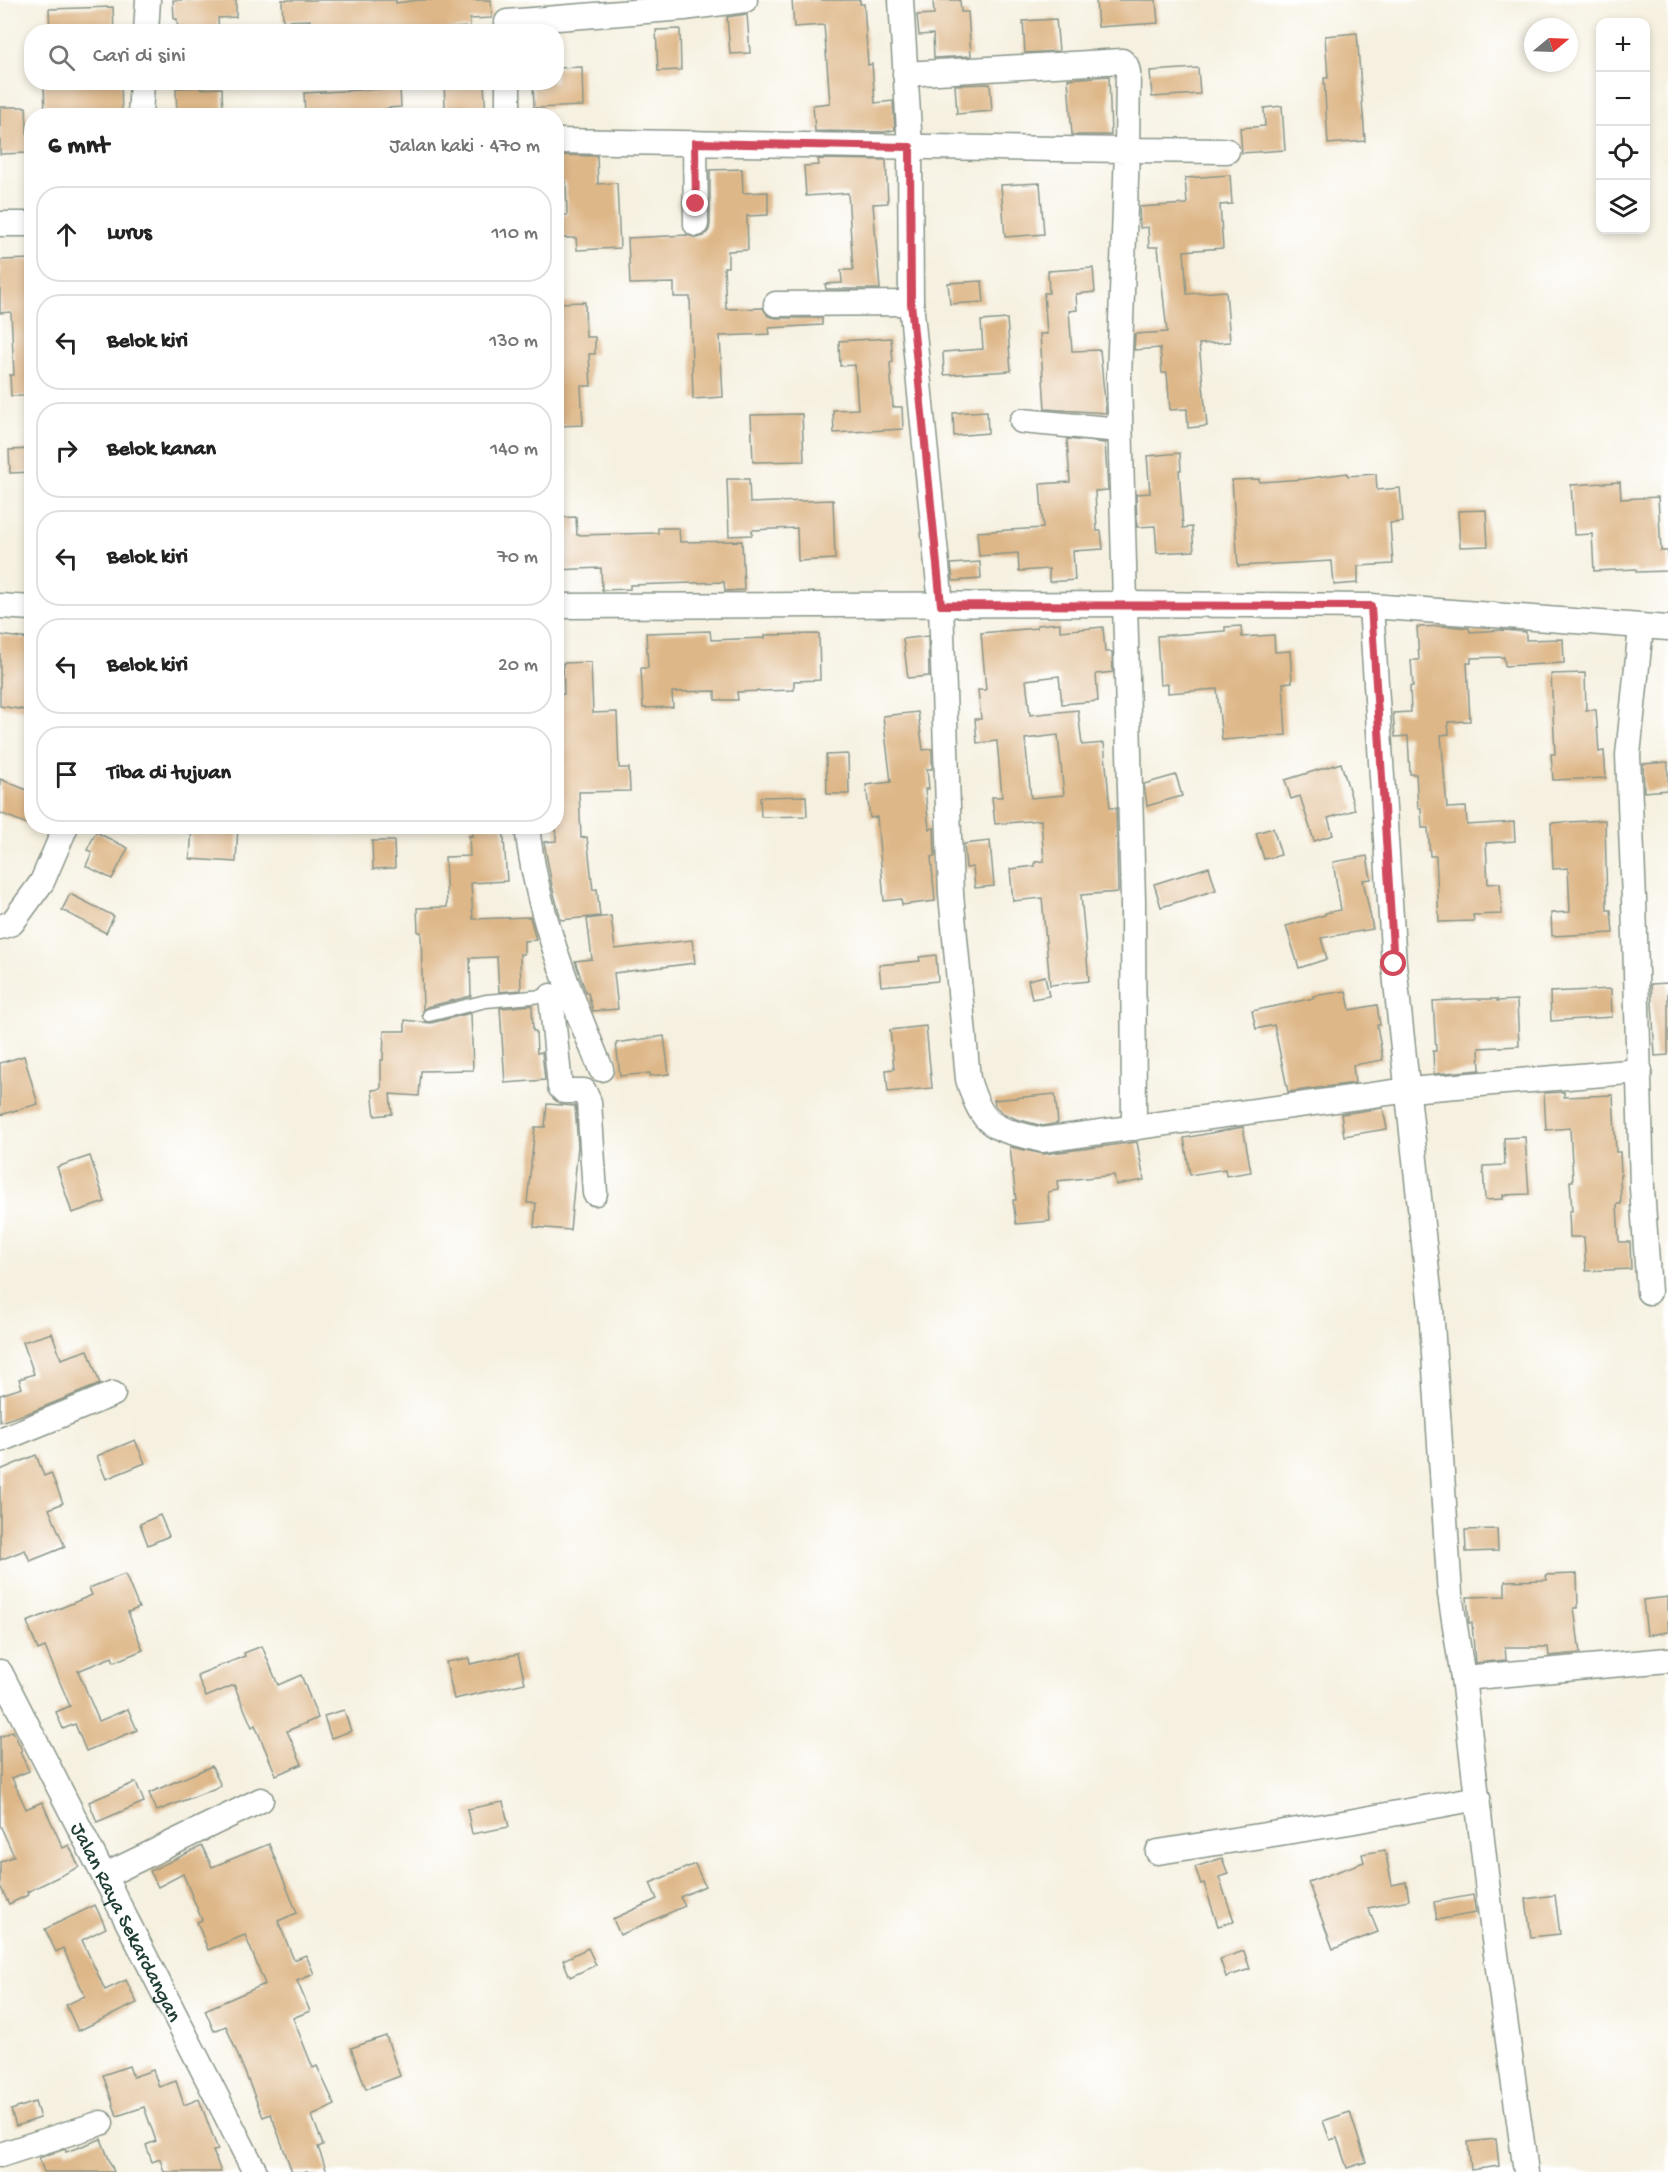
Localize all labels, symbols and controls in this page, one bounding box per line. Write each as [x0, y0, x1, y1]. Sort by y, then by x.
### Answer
north arrow [1524, 18, 1578, 72]
map controls [1596, 18, 1650, 234]
button: + [1596, 18, 1650, 72]
search box [24, 24, 564, 90]
icon: search [45, 41, 78, 74]
text: Cari di sini [93, 44, 186, 70]
button: − [1596, 72, 1650, 126]
button: locate [1596, 126, 1650, 180]
text: 6 mnt [48, 132, 109, 163]
text: Jalan kaki · 470 m [389, 136, 540, 159]
button: layers [1596, 180, 1650, 234]
route end [682, 190, 708, 216]
icon: ahead [50, 218, 83, 251]
text: Lurus [107, 221, 152, 247]
text: 110 m [492, 223, 538, 246]
icon: left [50, 326, 83, 359]
text: Belok kiri [107, 329, 188, 355]
text: 130 m [489, 331, 538, 354]
icon: right [50, 434, 83, 467]
text: Belok kanan [107, 437, 216, 463]
text: 140 m [490, 439, 538, 462]
icon: left [50, 542, 83, 575]
text: Belok kiri [107, 545, 188, 571]
text: 70 m [497, 547, 538, 570]
icon: left [50, 650, 83, 683]
text: Belok kiri [107, 653, 188, 679]
text: 20 m [498, 655, 538, 678]
icon: arrive [50, 758, 83, 791]
text: Tiba di tujuan [107, 761, 231, 787]
route start [1380, 950, 1406, 976]
street label: Jalan Raya Sekardangan [63, 1819, 185, 2027]

